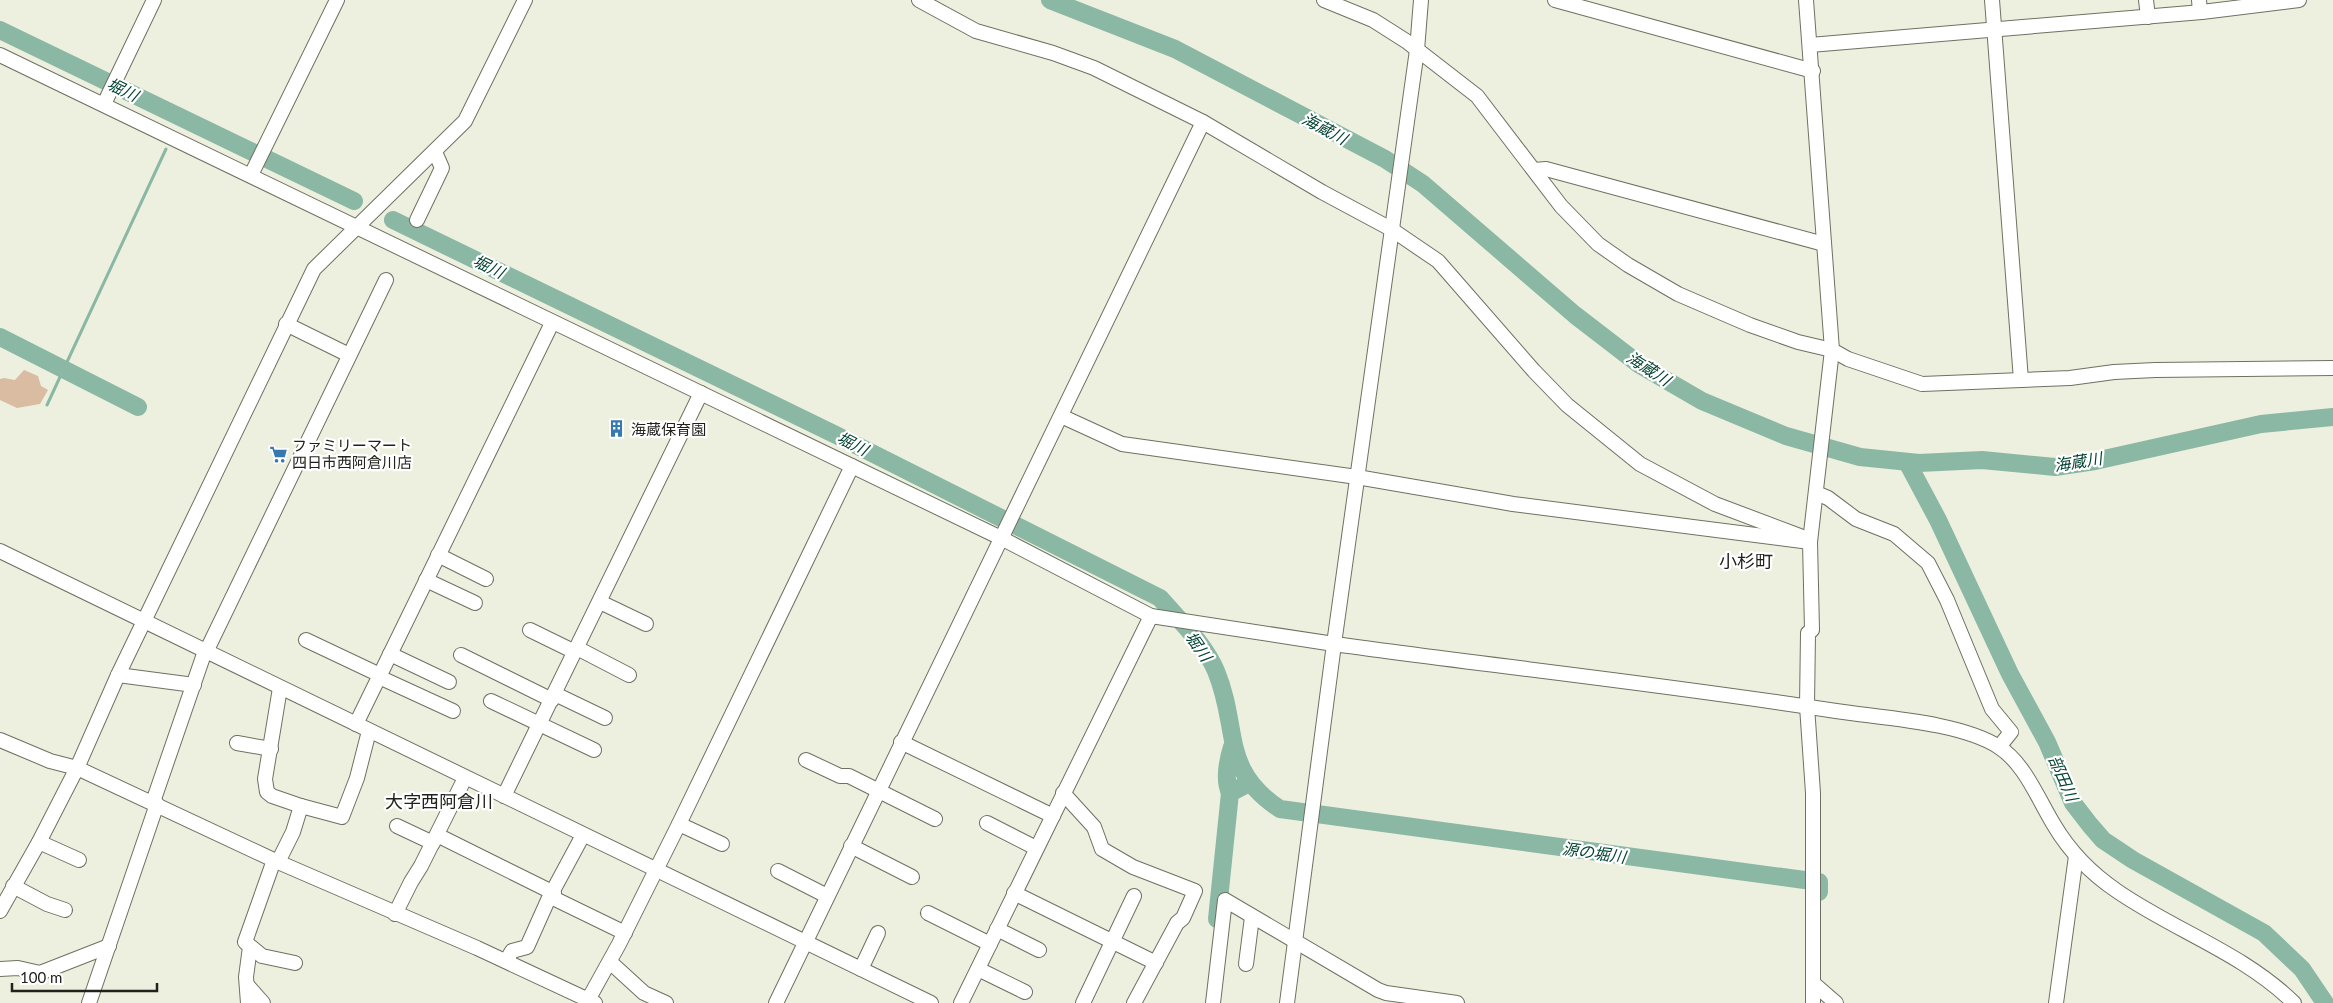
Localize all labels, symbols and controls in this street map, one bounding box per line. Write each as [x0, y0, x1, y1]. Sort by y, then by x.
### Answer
water label: 堀川 [104, 73, 143, 105]
water label: 海蔵川 [1299, 108, 1352, 149]
water label: 堀川 [470, 250, 509, 282]
water label: 海蔵川 [1624, 347, 1676, 390]
building icon: 海蔵保育園 [607, 419, 627, 439]
place label: 海蔵保育園 [631, 420, 706, 438]
water label: 堀川 [834, 427, 873, 460]
place label: ファミリーマート 四日市西阿倉川店 [292, 436, 412, 471]
supermarket icon: ファミリーマート 四日市西阿倉川店 [268, 444, 288, 464]
water label: 海蔵川 [2053, 448, 2105, 474]
district label: 小杉町 [1719, 550, 1773, 572]
water label: 堀川 [1182, 627, 1217, 666]
water label: 部田川 [2046, 752, 2083, 806]
district label: 大字西阿倉川 [385, 790, 493, 812]
water label: 源の堀川 [1561, 838, 1629, 866]
scale bar [12, 960, 158, 992]
text: 100 m [20, 968, 62, 986]

